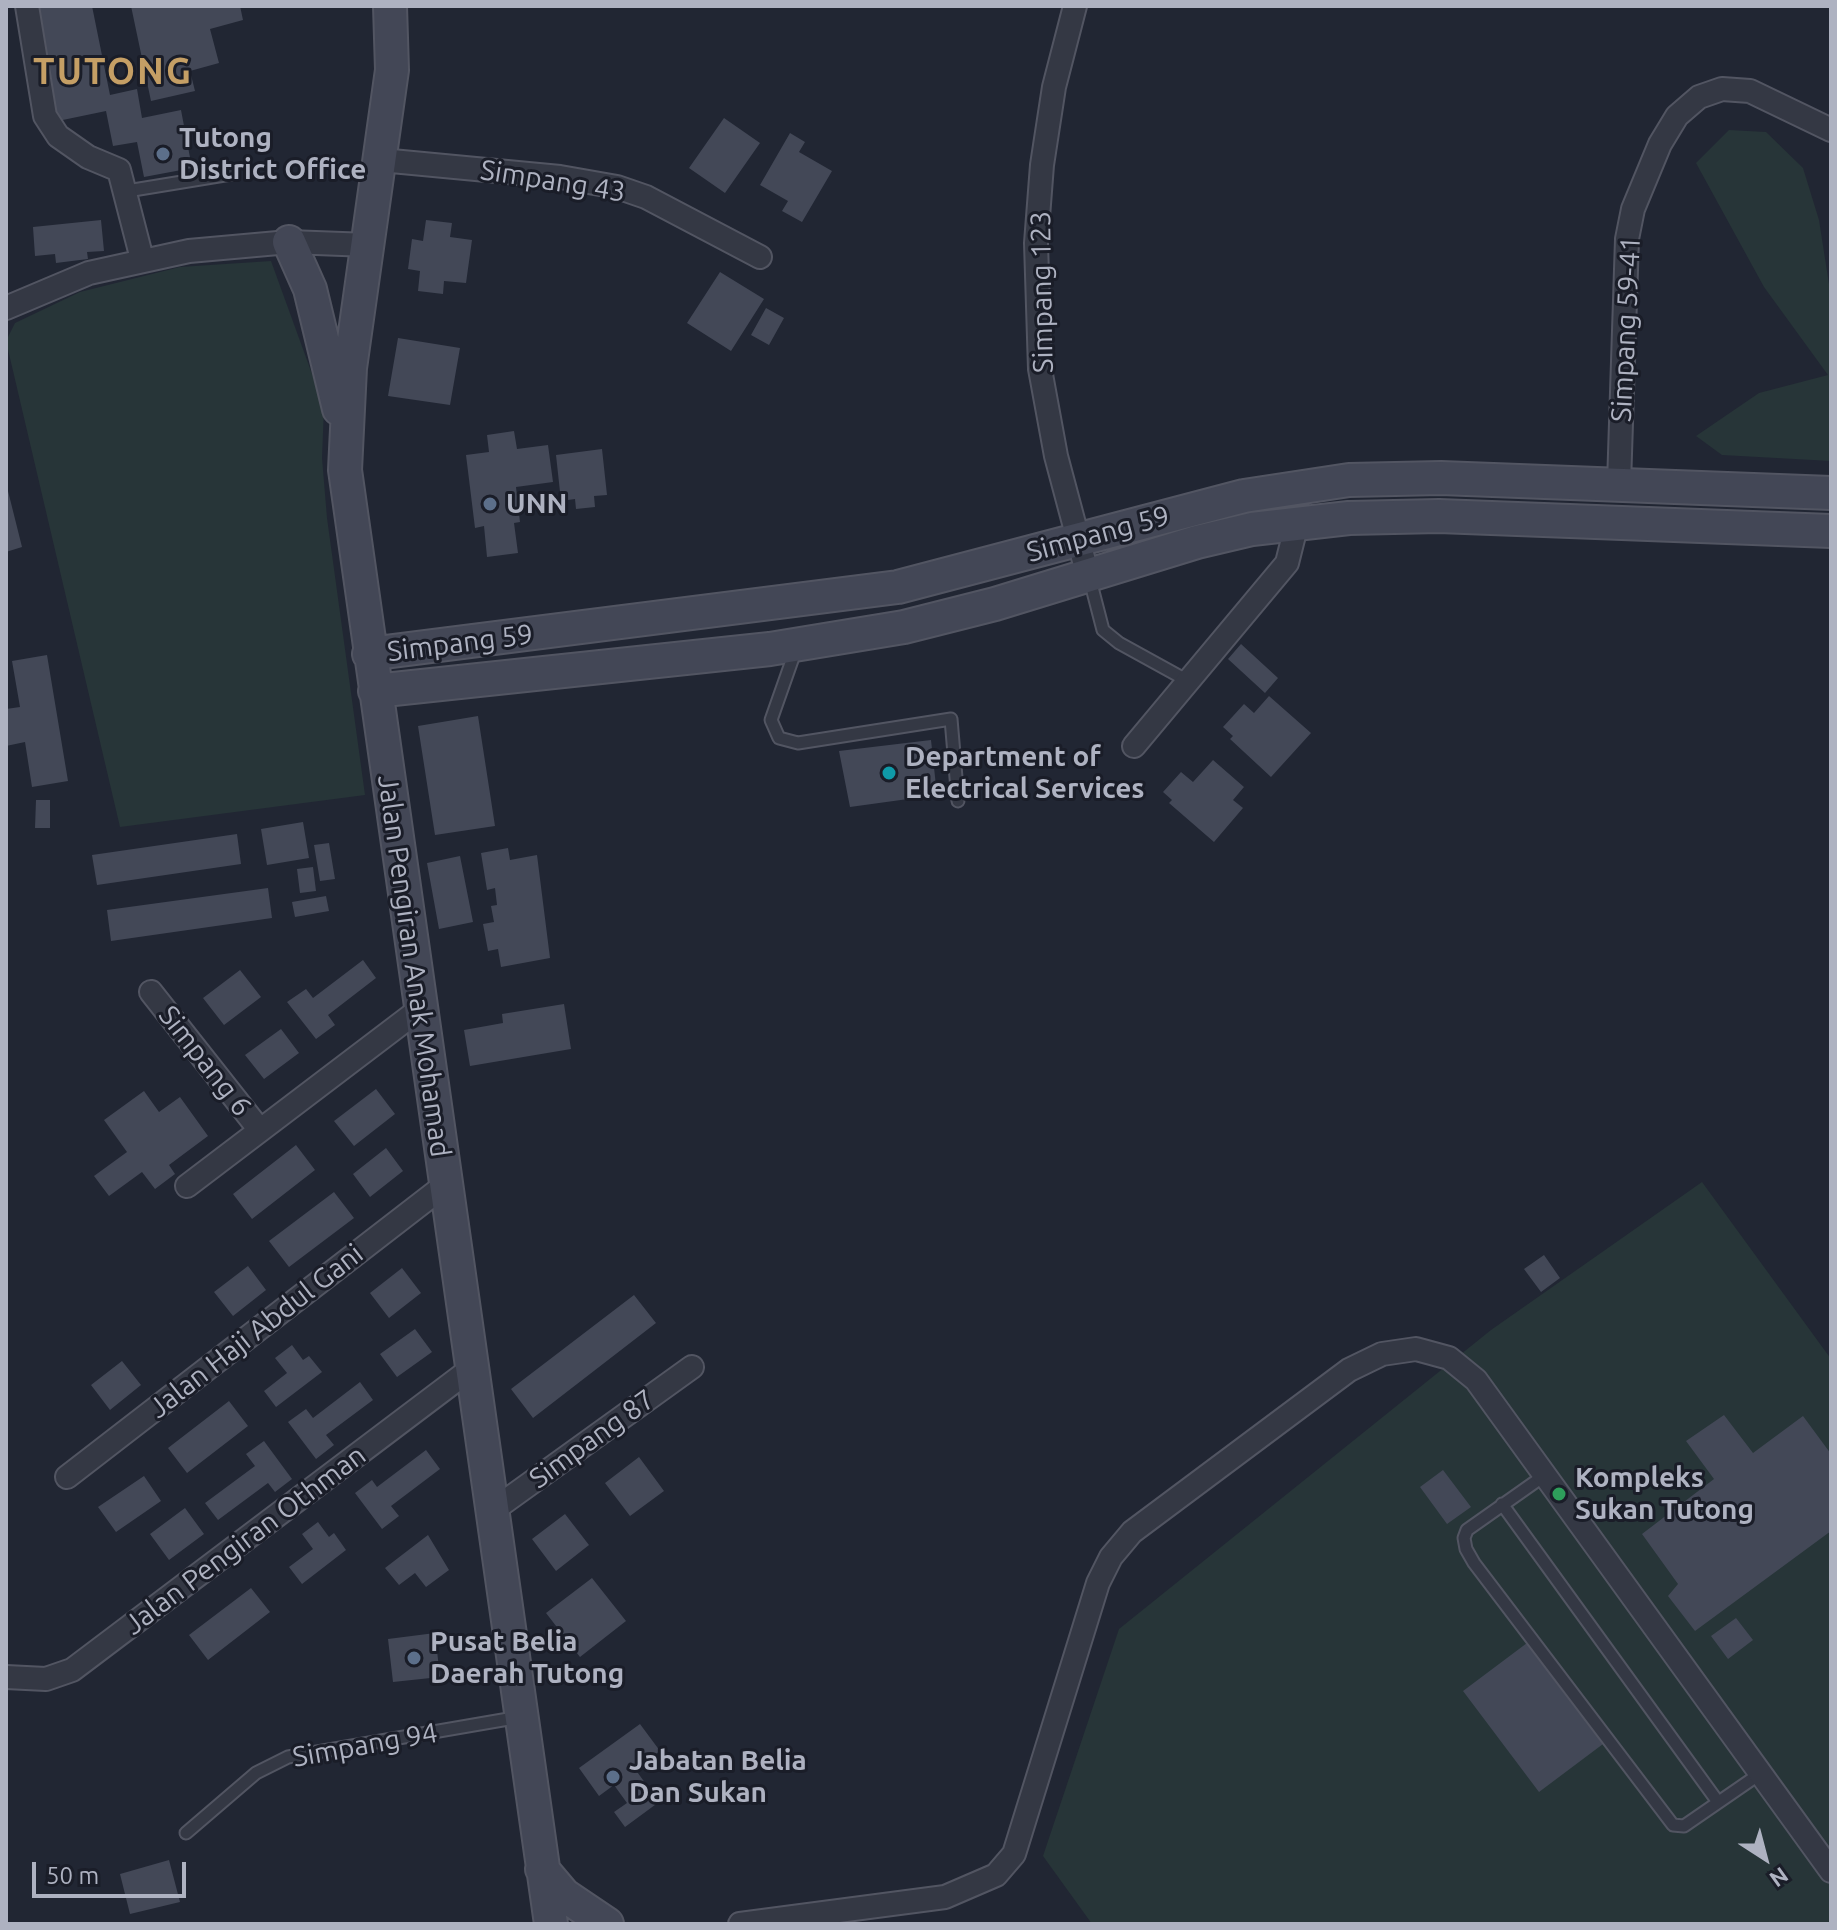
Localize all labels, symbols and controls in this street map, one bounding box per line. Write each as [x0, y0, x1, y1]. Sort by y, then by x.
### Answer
district label: TUTONG [33, 50, 193, 94]
place label: Tutong District Office [179, 121, 366, 187]
marker: Tutong District Office [154, 145, 172, 163]
street label: Simpang 43 [478, 153, 628, 209]
street label: Simpang 123 [1024, 211, 1060, 373]
street label: Simpang 59-41 [1604, 235, 1648, 423]
place label: UNN [506, 487, 567, 521]
marker: UNN [481, 495, 499, 513]
street label: Simpang 59 [1023, 499, 1173, 569]
street label: Simpang 59 [385, 617, 535, 669]
place label: Department of Electrical Services [905, 740, 1145, 806]
marker: Department of Electrical Services [880, 764, 898, 782]
street label: Jalan Pengiran Anak Mohamad [371, 773, 457, 1159]
street label: Simpang 6 [152, 999, 258, 1123]
street label: Jalan Haji Abdul Gani [142, 1237, 370, 1425]
street label: Simpang 87 [523, 1382, 661, 1496]
street label: Jalan Pengiran Othman [118, 1438, 372, 1642]
place label: Kompleks Sukan Tutong [1575, 1461, 1754, 1527]
marker: Kompleks Sukan Tutong [1550, 1485, 1568, 1503]
place label: Pusat Belia Daerah Tutong [430, 1625, 624, 1691]
marker: Pusat Belia Daerah Tutong [405, 1649, 423, 1667]
street label: Simpang 94 [290, 1716, 440, 1774]
place label: Jabatan Belia Dan Sukan [629, 1744, 807, 1810]
marker: Jabatan Belia Dan Sukan [604, 1768, 622, 1786]
north arrow [1725, 1818, 1805, 1898]
scale bar [36, 1846, 190, 1896]
text: 50 m [46, 1862, 99, 1889]
text: N [1765, 1863, 1793, 1893]

